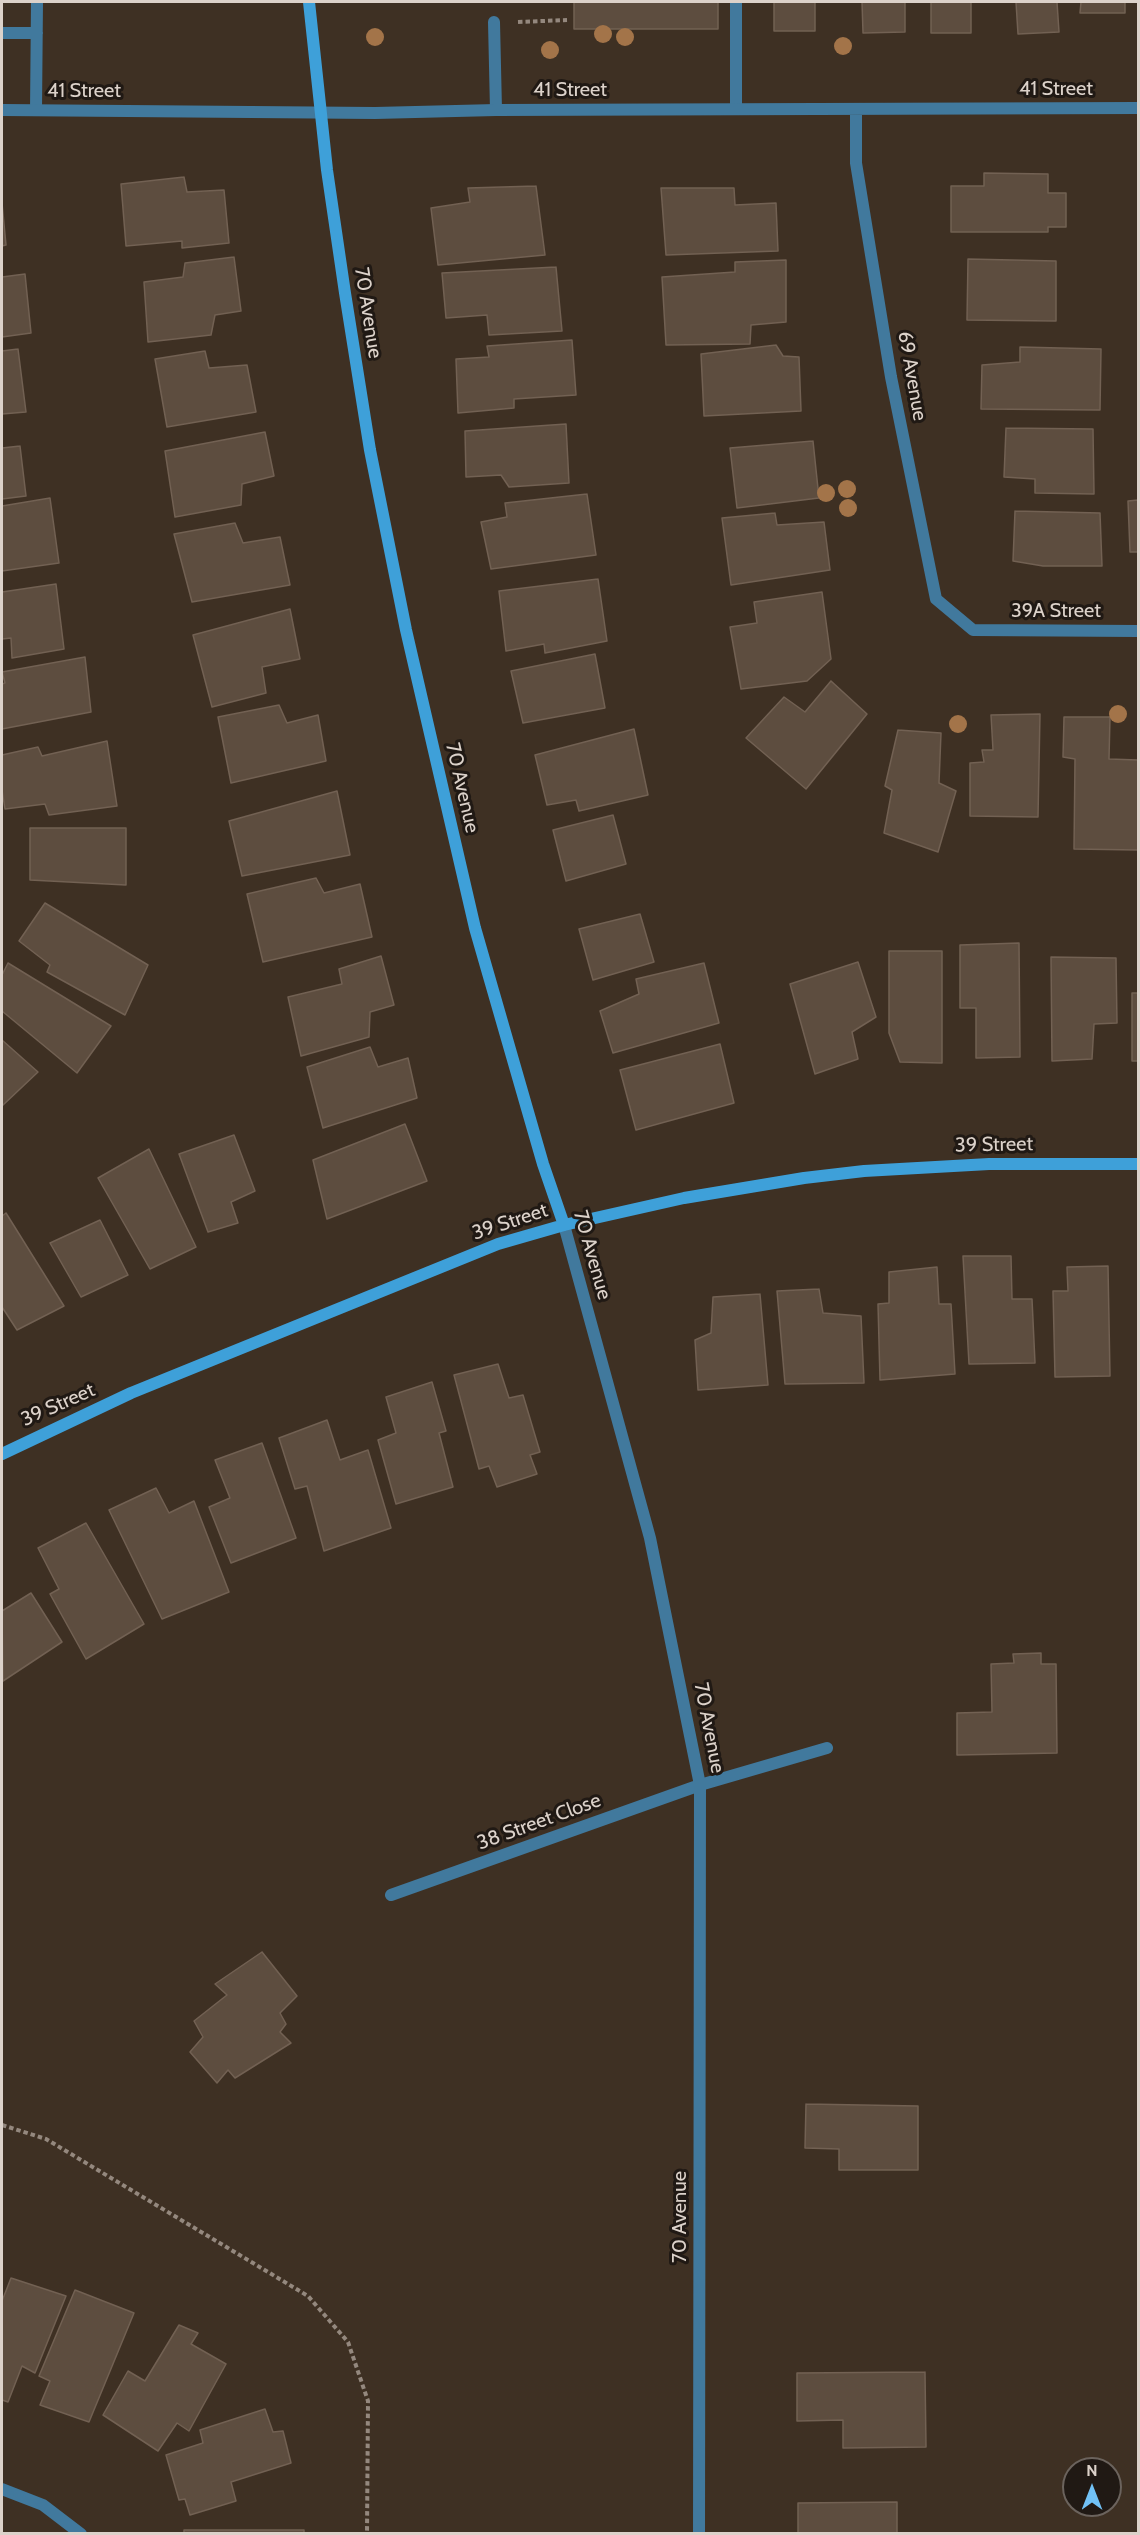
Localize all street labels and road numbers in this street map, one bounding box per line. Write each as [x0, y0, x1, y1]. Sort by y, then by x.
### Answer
street label: 41 Street [1019, 77, 1093, 101]
street label: 41 Street [533, 78, 607, 102]
street label: 41 Street [47, 79, 121, 103]
street label: 70 Avenue [349, 266, 387, 360]
street label: 69 Avenue [892, 329, 932, 423]
street label: 39A Street [1011, 599, 1101, 623]
street label: 70 Avenue [440, 741, 484, 835]
street label: 39 Street [955, 1132, 1033, 1158]
street label: 39 Street [469, 1199, 551, 1245]
street label: 70 Avenue [568, 1208, 616, 1302]
street label: 39 Street [17, 1378, 99, 1432]
street label: 70 Avenue [688, 1681, 730, 1775]
street label: 38 Street Close [474, 1789, 604, 1855]
street label: 70 Avenue [668, 2171, 692, 2263]

